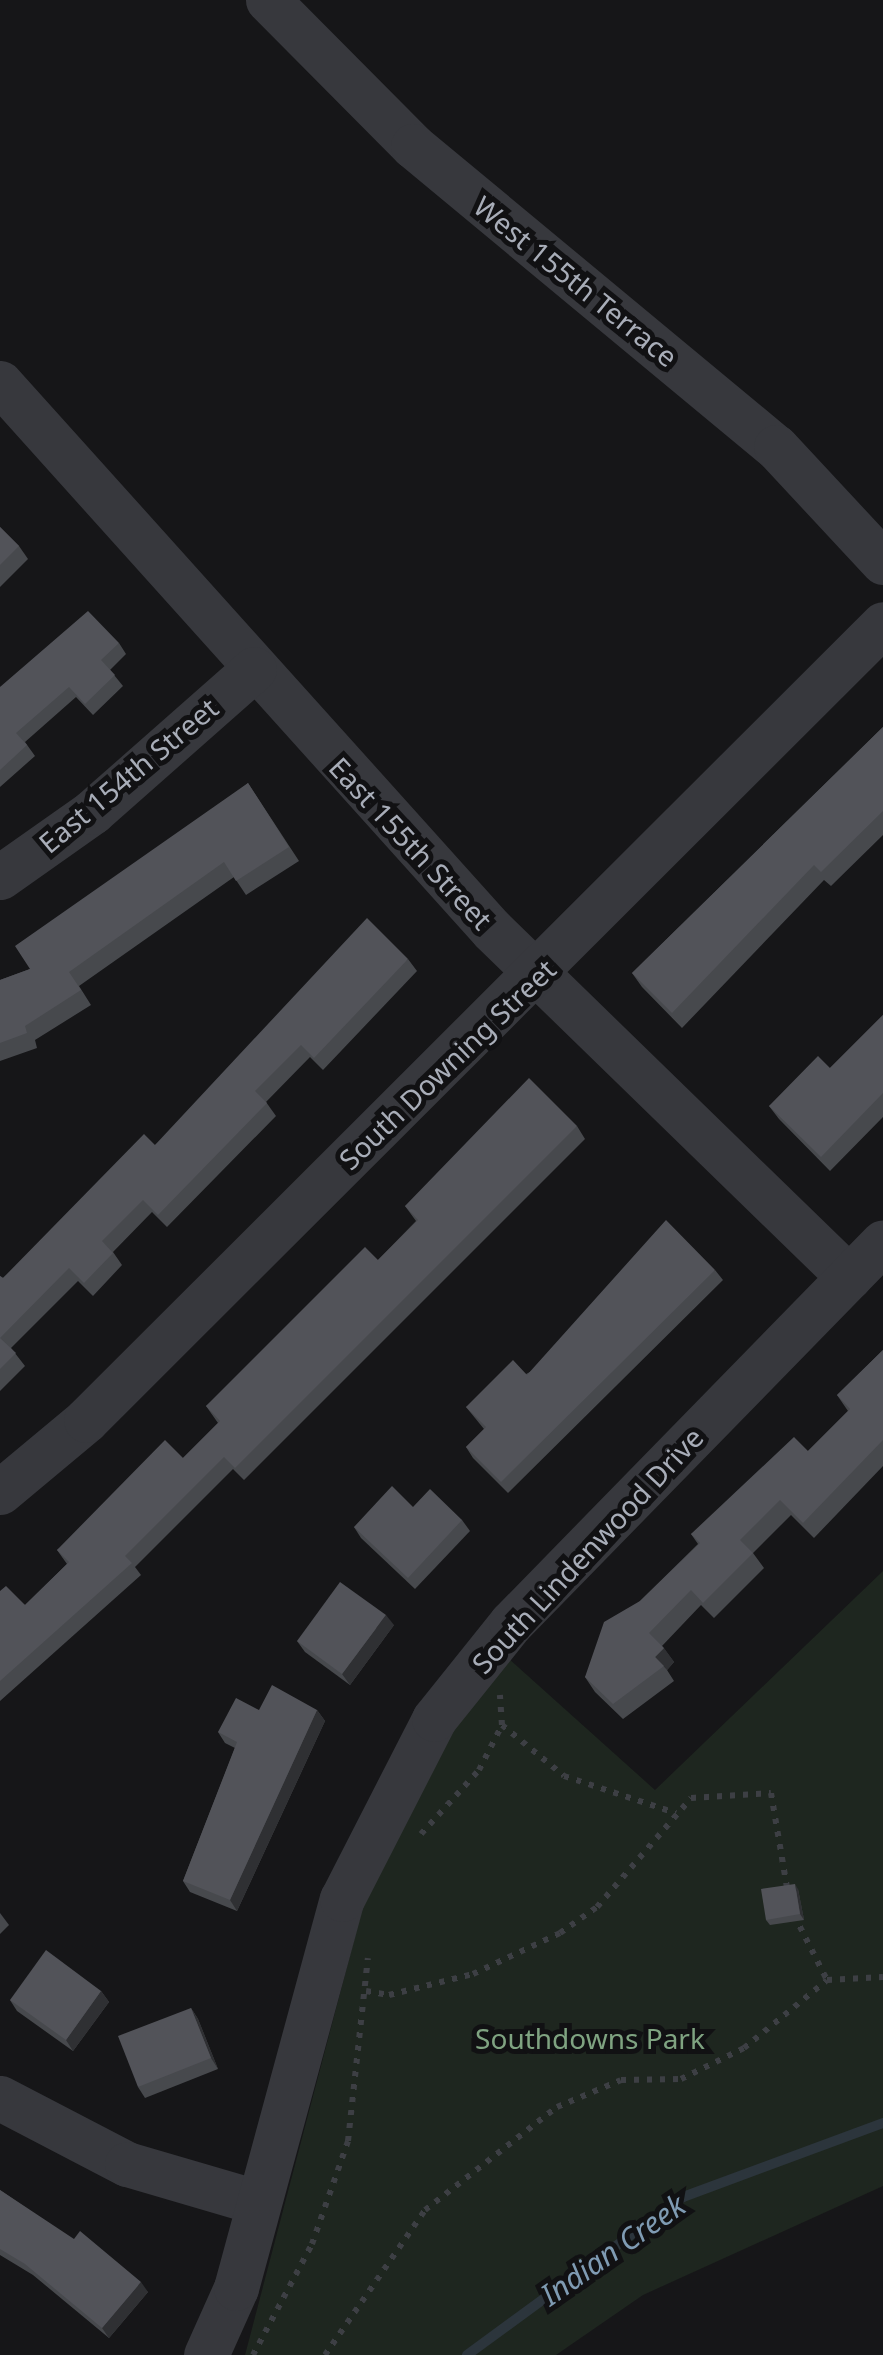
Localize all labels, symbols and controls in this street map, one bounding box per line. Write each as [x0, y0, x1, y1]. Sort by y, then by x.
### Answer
street label: West 155th Terrace [468, 189, 684, 373]
street label: East 154th Street [32, 690, 224, 860]
street label: East 155th Street [323, 750, 499, 936]
street label: South Downing Street [332, 952, 562, 1176]
street label: South Lindenwood Drive [464, 1420, 710, 1680]
park label: Southdowns Park [475, 2021, 705, 2055]
water label: Indian Creek [534, 2187, 692, 2313]

